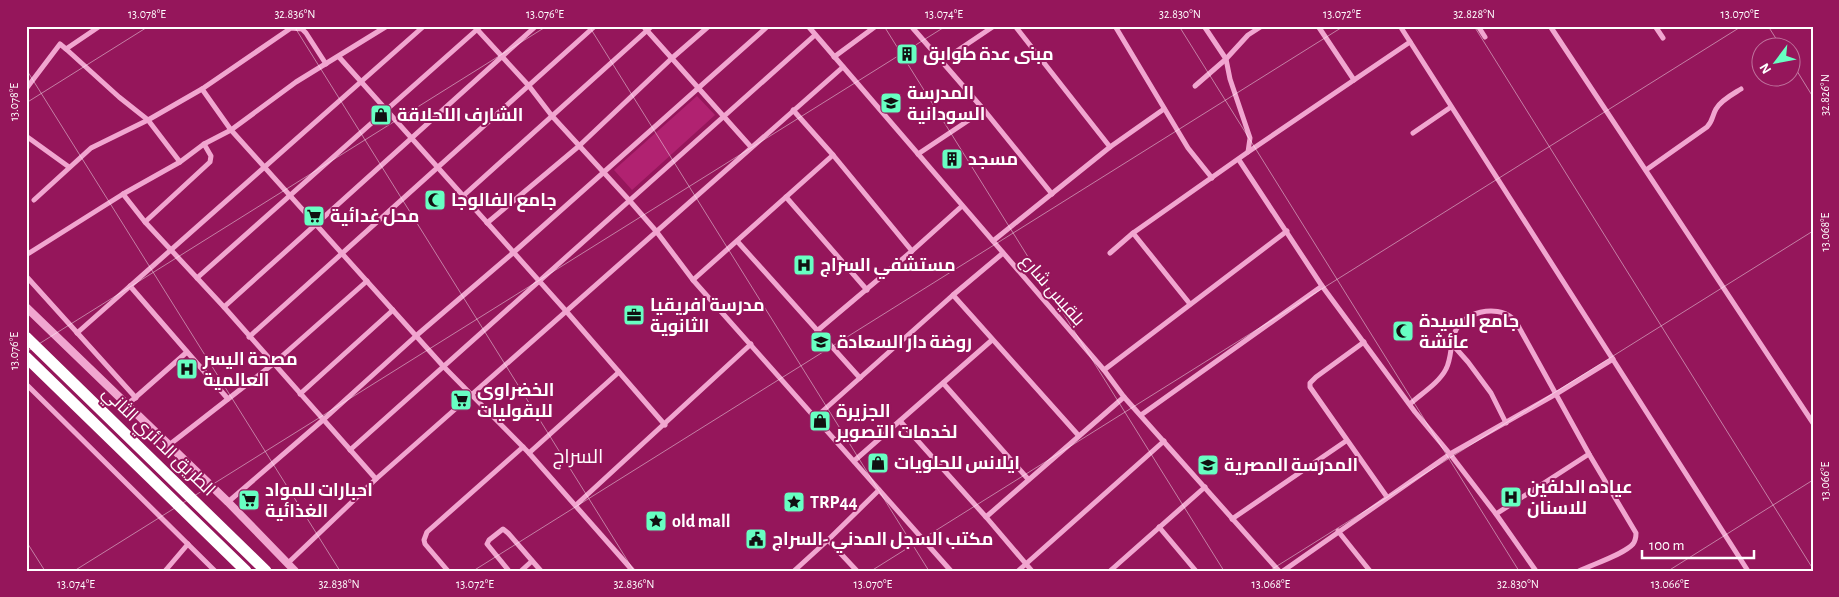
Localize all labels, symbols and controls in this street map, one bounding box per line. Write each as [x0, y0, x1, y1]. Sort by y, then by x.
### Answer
text: 13.078°E [128, 8, 166, 20]
text: 32.836°N [274, 8, 316, 20]
text: 13.076°E [526, 8, 564, 20]
text: 13.074°E [925, 8, 963, 20]
text: 32.830°N [1159, 8, 1201, 20]
text: 13.072°E [1323, 8, 1361, 20]
text: 32.828°N [1453, 8, 1495, 20]
text: 13.070°E [1721, 8, 1760, 20]
north arrow [1752, 38, 1802, 88]
building icon: مبنى عدة طوابق [895, 42, 919, 66]
place label: مبنى عدة طوابق [923, 46, 1054, 65]
text: N [1757, 61, 1774, 76]
text: 32.826°N [1819, 74, 1831, 116]
text: 13.078°E [8, 83, 20, 121]
place label: المدرسة السودانية [907, 85, 985, 125]
school or university icon: المدرسة السودانية [879, 91, 903, 115]
shop icon: الشارف اللحلاقة [369, 103, 393, 127]
place label: الشارف اللحلاقة [397, 106, 523, 125]
building icon: مسجد [940, 147, 964, 171]
place label: مسجد [968, 151, 1018, 169]
mosque icon: جامع الفالوجا [423, 188, 447, 212]
place label: جامع الفالوجا [451, 192, 557, 212]
supermarket icon: محل غدائية [302, 204, 326, 228]
place label: محل غدائية [330, 206, 419, 227]
text: 13.068°E [1819, 212, 1831, 251]
street label: بلقيس شارع [1015, 251, 1088, 331]
hospital icon: مستشفي السراج [792, 253, 816, 277]
place label: مستشفي السراج [820, 256, 956, 280]
place label: مدرسة افريقيا الثانوية [650, 297, 765, 337]
office icon: مدرسة افريقيا الثانوية [622, 303, 646, 327]
place label: جامع السيدة عائشة [1419, 313, 1519, 352]
mosque icon: جامع السيدة عائشة [1391, 319, 1415, 343]
school or university icon: روضة دار السعادة [809, 330, 833, 354]
text: 13.076°E [8, 332, 20, 370]
place label: روضة دار السعادة [837, 334, 972, 353]
place label: مصحة اليسر العالمية [202, 351, 298, 390]
hospital icon: مصحة اليسر العالمية [175, 357, 199, 381]
place label: الخضراوى للبقوليات [477, 382, 554, 422]
street label: الطريق الدائري الثاني [96, 383, 219, 503]
supermarket icon: الخضراوى للبقوليات [449, 388, 473, 412]
place label: الجزيرة لخدمات التصوير [835, 403, 958, 443]
shop icon: الجزيرة لخدمات التصوير [808, 409, 832, 433]
district label: السراج [553, 447, 603, 470]
shop icon: ايلانس للحلويات [866, 451, 890, 475]
school or university icon: المدرسة المصرية [1196, 453, 1220, 477]
place label: ايلانس للحلويات [894, 455, 1020, 474]
place label: المدرسة المصرية [1224, 457, 1358, 476]
text: 13.066°E [1819, 461, 1831, 500]
place label: عياده الدلفين للاسنان [1527, 479, 1633, 518]
place label: احبارات للمواد الغذائية [265, 482, 373, 521]
hospital icon: عياده الدلفين للاسنان [1499, 485, 1523, 509]
supermarket icon: احبارات للمواد الغذائية [237, 488, 261, 512]
place icon: TRP44 [782, 490, 806, 514]
place label: TRP44 [810, 494, 858, 512]
place icon: old mall [644, 509, 668, 533]
place label: old mall [672, 513, 730, 531]
public building icon: مكتب السجل المدني -السراج [744, 527, 768, 551]
scale bar [1642, 527, 1754, 559]
place label: مكتب السجل المدني -السراج [772, 531, 993, 554]
text: 100 m [1649, 538, 1684, 553]
text: 13.074°E [57, 578, 95, 590]
text: 32.838°N [318, 578, 360, 590]
text: 13.072°E [456, 578, 494, 590]
text: 32.836°N [613, 578, 655, 590]
text: 13.070°E [854, 578, 893, 590]
text: 13.068°E [1252, 578, 1291, 590]
text: 32.830°N [1497, 578, 1539, 590]
text: 13.066°E [1651, 578, 1690, 590]

